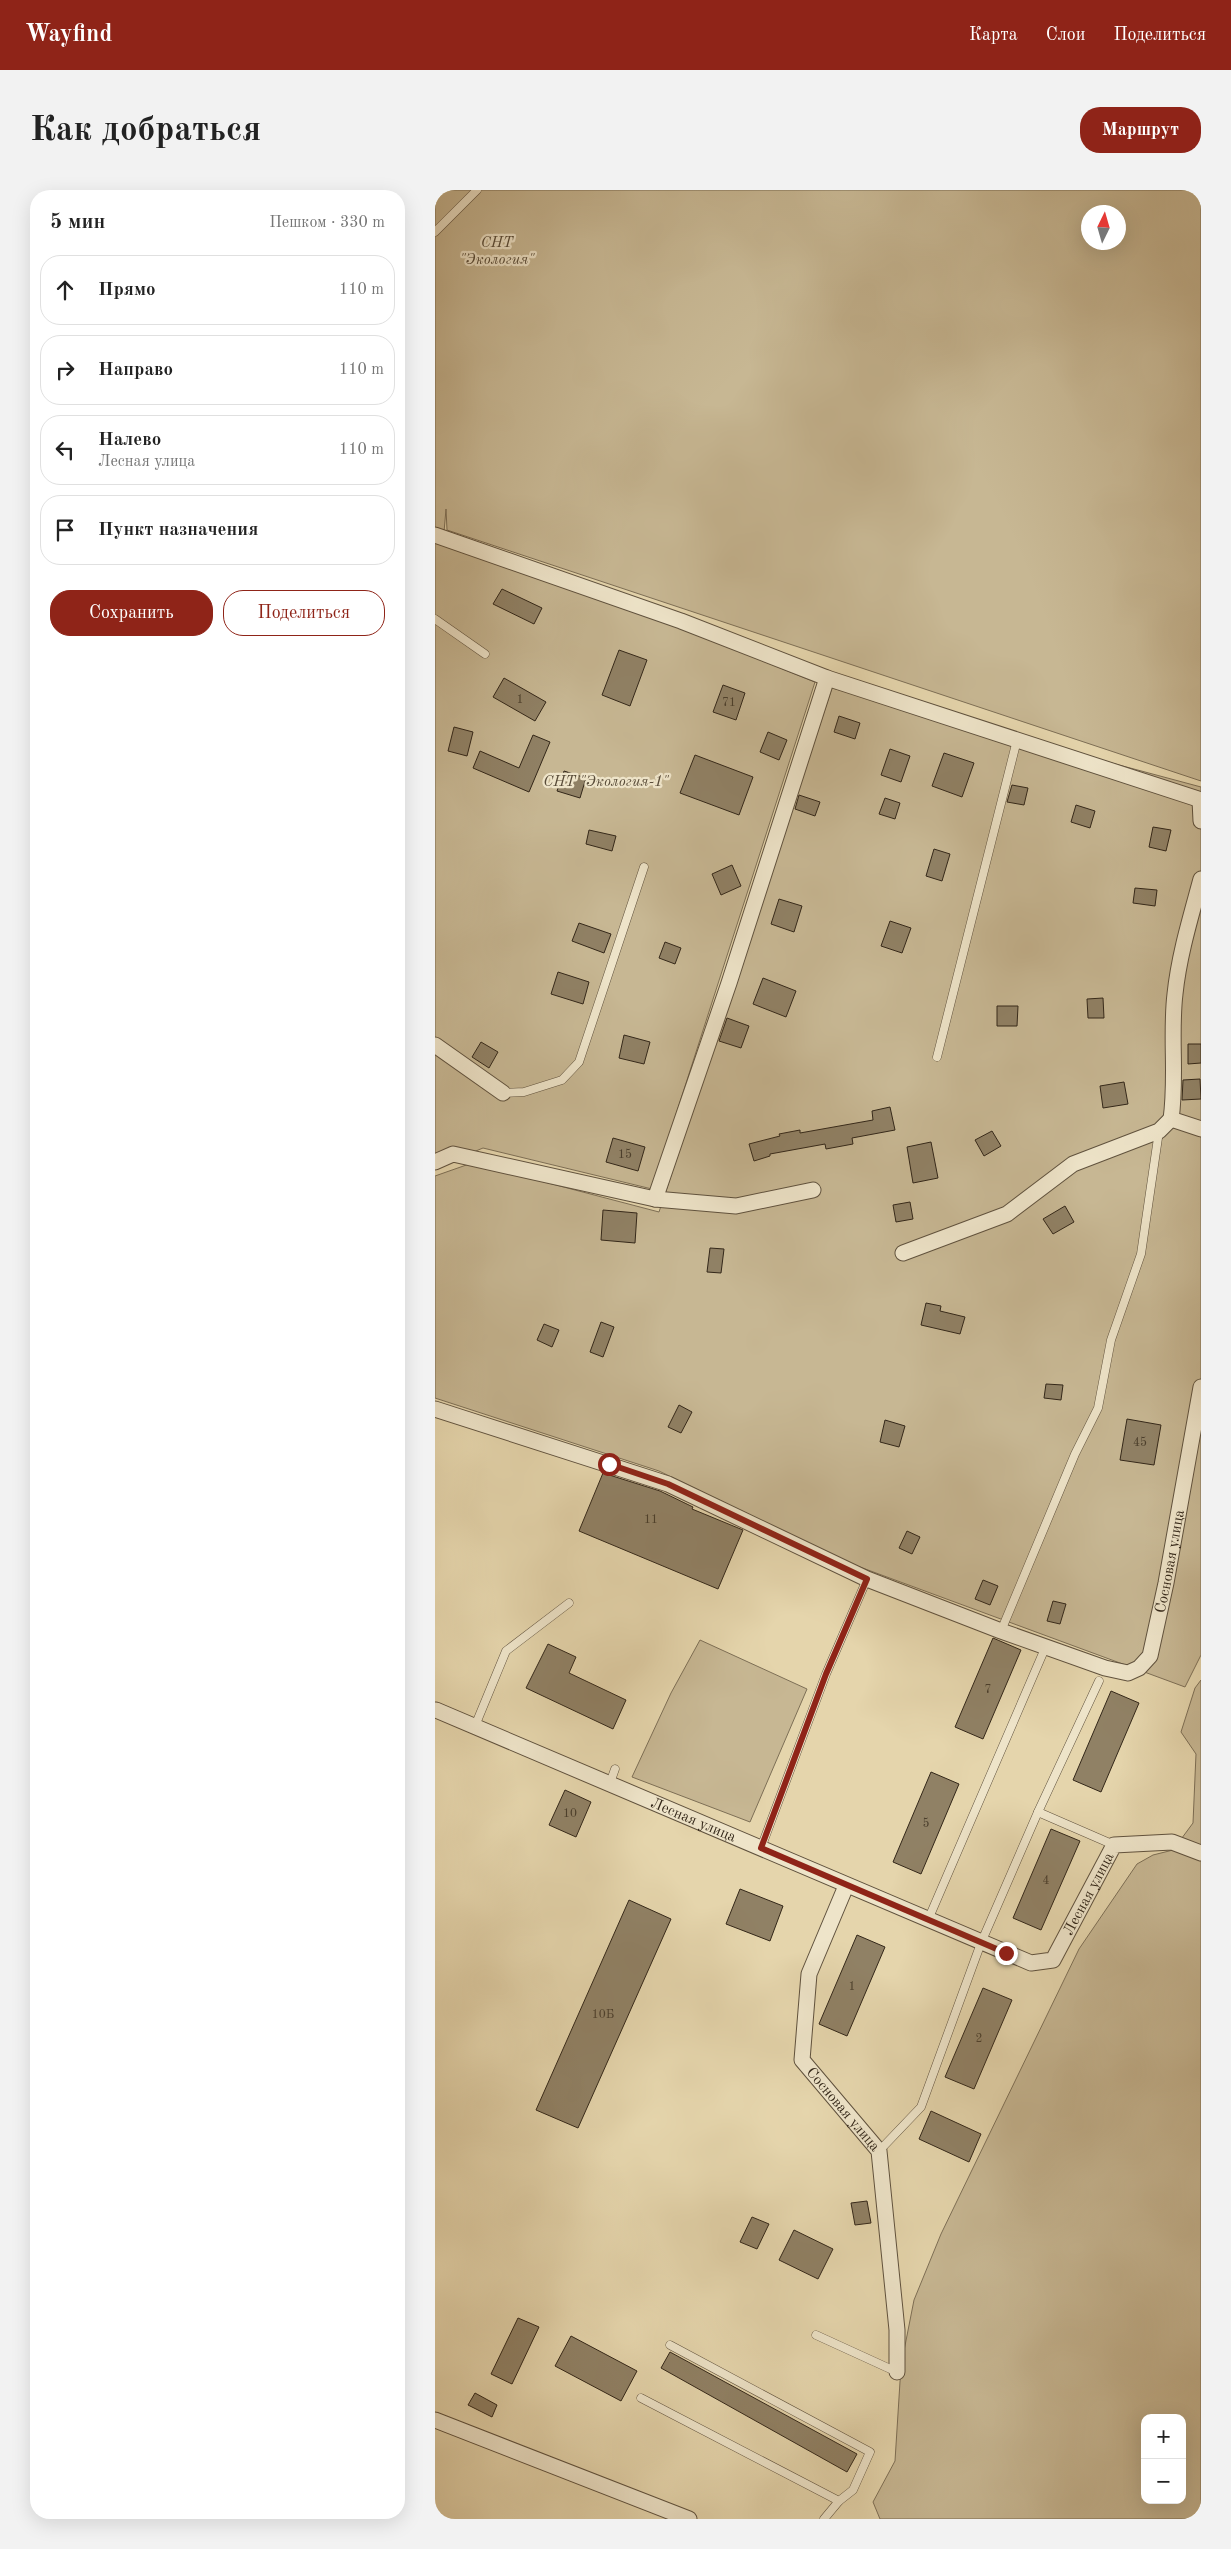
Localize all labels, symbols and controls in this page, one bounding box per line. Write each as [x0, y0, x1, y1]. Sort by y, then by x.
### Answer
text: Wayfind [25, 23, 112, 47]
text: Карта [969, 26, 1018, 44]
text: Слои [1046, 26, 1085, 44]
text: Поделиться [1113, 26, 1206, 44]
button: Маршрут [1080, 107, 1201, 153]
text: Как добраться [30, 113, 261, 148]
north arrow [1081, 205, 1126, 250]
text: 5 мин [50, 212, 105, 233]
text: Пешком · 330 m [269, 215, 385, 231]
park label: СНТ "Экология" [460, 236, 535, 268]
icon: ahead [51, 276, 79, 304]
text: Прямо [98, 281, 156, 300]
text: 110 m [339, 282, 384, 298]
icon: right [51, 356, 79, 384]
text: Направо [98, 361, 173, 380]
text: 110 m [339, 362, 384, 378]
text: Налево [98, 431, 161, 450]
icon: left [51, 436, 79, 464]
text: 110 m [339, 442, 384, 458]
text: Лесная улица [98, 454, 195, 470]
icon: arrive [51, 516, 79, 544]
text: Пункт назначения [98, 521, 258, 540]
button: Сохранить [50, 590, 213, 636]
button: Поделиться [223, 590, 385, 636]
house number: 1 [517, 694, 523, 706]
house number: 71 [722, 697, 736, 709]
park label: СНТ "Экология-1" [543, 775, 670, 790]
house number: 15 [618, 1148, 632, 1161]
house number: 45 [1133, 1436, 1147, 1449]
route start [598, 1453, 621, 1476]
street label: Сосновая улица [1154, 1508, 1188, 1615]
house number: 11 [644, 1514, 658, 1526]
house number: 7 [985, 1684, 991, 1696]
street label: Лесная улица [648, 1796, 739, 1846]
house number: 10 [563, 1808, 577, 1820]
house number: 5 [923, 1817, 930, 1830]
street label: Лесная улица [1062, 1850, 1118, 1938]
house number: 4 [1043, 1875, 1050, 1887]
route end [995, 1942, 1018, 1965]
house number: 1 [849, 1981, 855, 1993]
house number: 10Б [592, 2009, 614, 2021]
house number: 2 [976, 2033, 982, 2045]
street label: Сосновая улица [803, 2065, 882, 2155]
map controls [1141, 2414, 1186, 2504]
button: + [1141, 2414, 1186, 2459]
button: − [1141, 2459, 1186, 2504]

